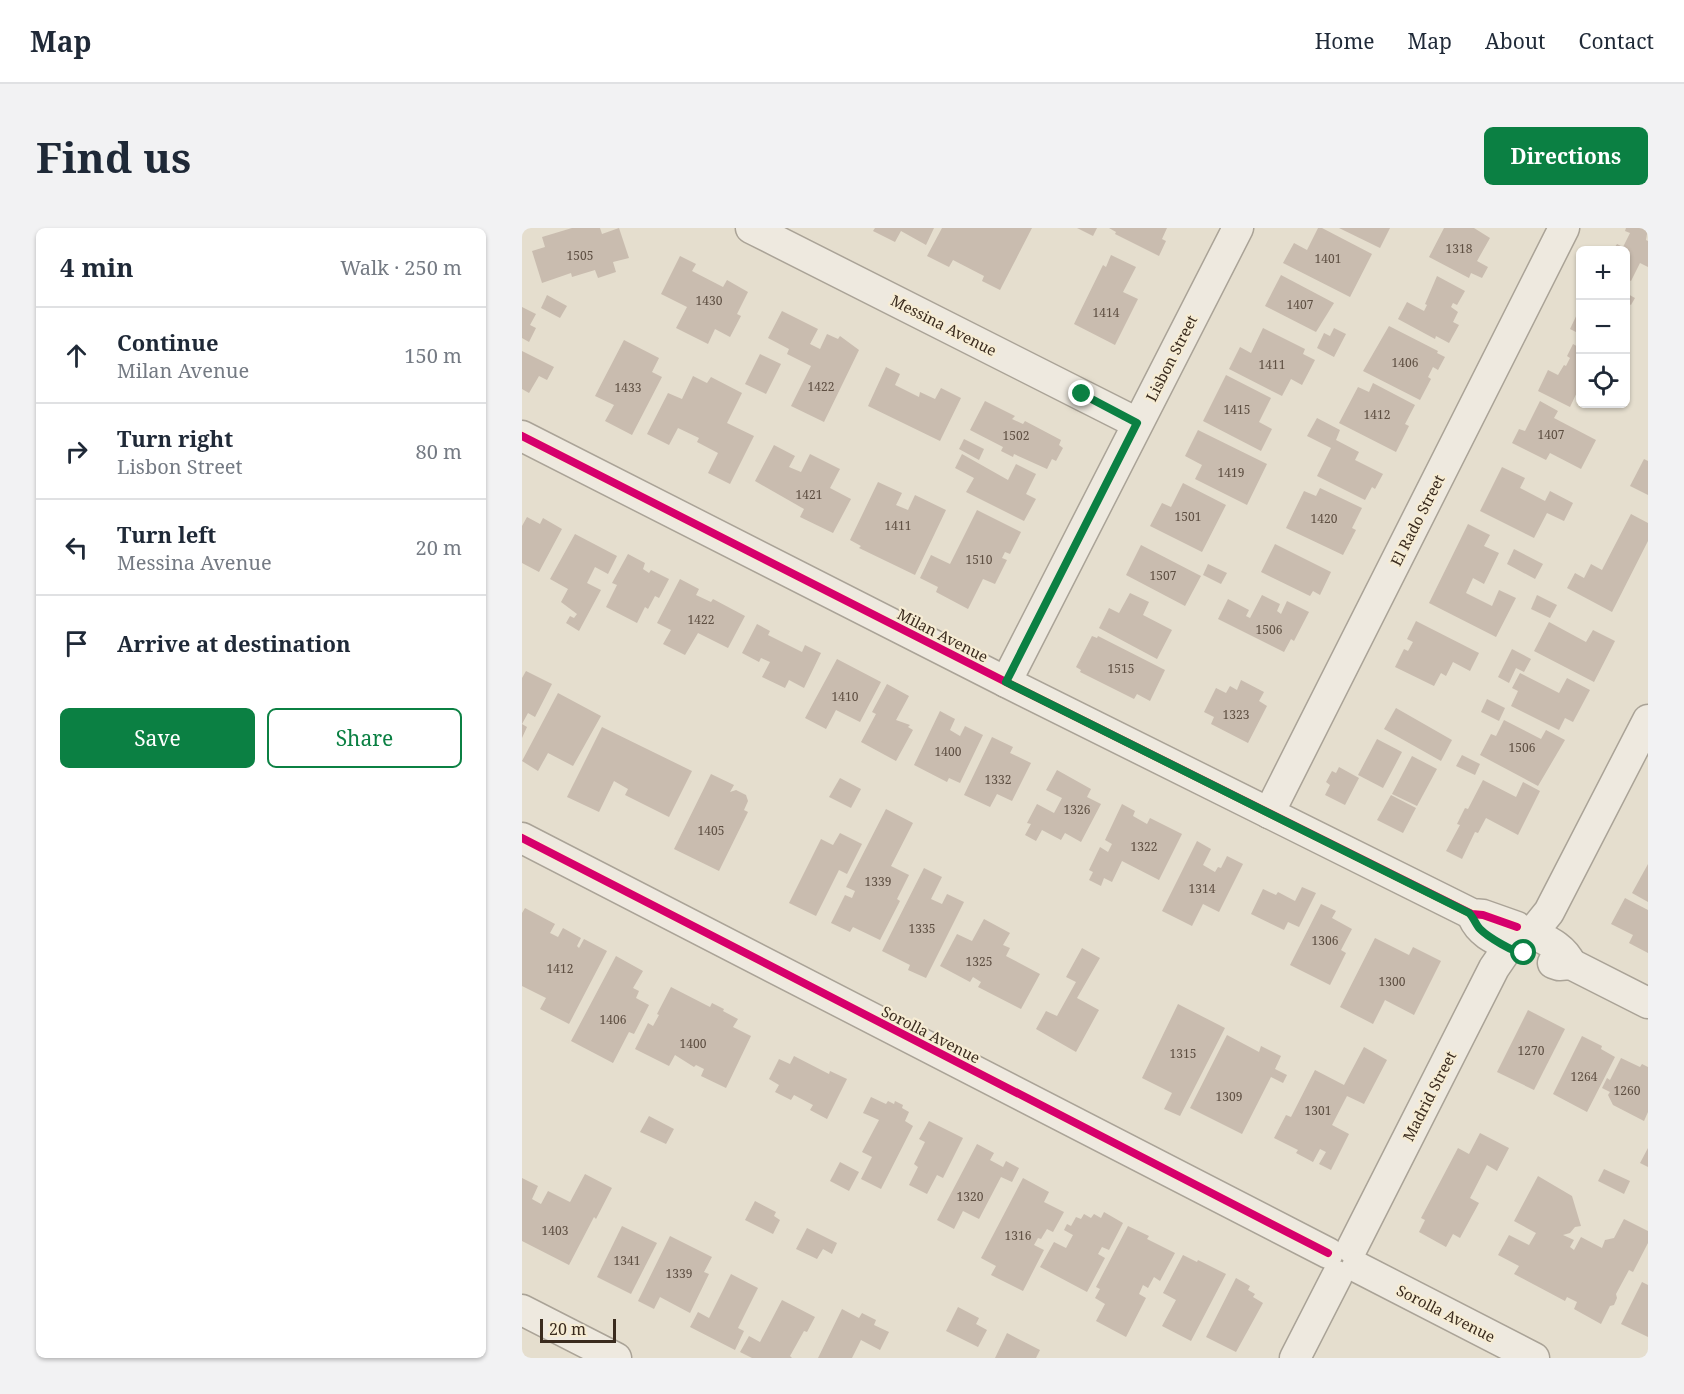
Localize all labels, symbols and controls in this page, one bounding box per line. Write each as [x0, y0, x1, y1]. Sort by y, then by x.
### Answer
text: Map [30, 22, 92, 60]
text: Home [1315, 27, 1375, 55]
text: Map [1408, 27, 1452, 55]
text: About [1485, 27, 1546, 55]
text: Contact [1579, 27, 1654, 55]
button: Directions [1484, 127, 1648, 185]
text: Find us [36, 128, 191, 185]
house number: 1318 [1446, 240, 1473, 257]
map controls [1576, 246, 1630, 408]
button: + [1576, 246, 1630, 300]
house number: 1505 [567, 247, 593, 264]
text: 4 min [60, 249, 134, 285]
house number: 1401 [1315, 250, 1341, 267]
text: Walk · 250 m [340, 254, 462, 281]
street label: Messina Avenue [888, 290, 1000, 360]
house number: 1430 [696, 292, 723, 309]
house number: 1407 [1287, 296, 1314, 313]
button: − [1576, 300, 1630, 354]
house number: 1414 [1093, 304, 1120, 321]
street label: Lisbon Street [1141, 311, 1201, 405]
text: Continue [117, 327, 219, 357]
icon: ahead [60, 339, 93, 372]
text: 150 m [404, 342, 462, 369]
house number: 1406 [1392, 354, 1419, 371]
button: locate [1576, 354, 1630, 408]
house number: 1411 [1259, 356, 1285, 373]
text: Milan Avenue [117, 357, 249, 384]
house number: 1422 [808, 378, 834, 395]
house number: 1433 [615, 379, 642, 396]
route end [1068, 380, 1094, 406]
house number: 1415 [1224, 401, 1250, 418]
house number: 1412 [1364, 406, 1390, 423]
text: Turn right [117, 423, 233, 453]
house number: 1407 [1538, 426, 1565, 443]
house number: 1502 [1003, 427, 1029, 444]
icon: right [60, 435, 93, 468]
text: 80 m [416, 438, 462, 465]
text: Lisbon Street [117, 453, 243, 480]
house number: 1419 [1218, 464, 1244, 481]
street label: El Rado Street [1385, 471, 1449, 569]
house number: 1421 [796, 486, 822, 503]
house number: 1501 [1175, 508, 1201, 525]
house number: 1420 [1311, 510, 1338, 527]
house number: 1411 [885, 517, 911, 534]
text: Turn left [117, 519, 216, 549]
icon: left [60, 531, 93, 564]
text: 20 m [416, 534, 462, 561]
text: Messina Avenue [117, 549, 272, 576]
house number: 1510 [966, 551, 993, 568]
house number: 1507 [1150, 567, 1177, 584]
street label: Milan Avenue [894, 604, 992, 666]
house number: 1422 [688, 611, 714, 628]
house number: 1506 [1256, 621, 1283, 638]
icon: arrive [60, 627, 93, 660]
text: Arrive at destination [117, 628, 351, 658]
house number: 1515 [1108, 660, 1134, 677]
house number: 1410 [832, 688, 859, 705]
house number: 1323 [1223, 706, 1250, 723]
button: Save [60, 708, 255, 768]
button: Share [267, 708, 462, 768]
house number: 1506 [1509, 739, 1536, 756]
house number: 1400 [935, 743, 962, 760]
house number: 1332 [985, 771, 1011, 788]
house number: 1326 [1064, 801, 1091, 818]
house number: 1405 [698, 822, 724, 839]
house number: 1322 [1131, 838, 1157, 855]
house number: 1339 [865, 873, 891, 890]
house number: 1314 [1189, 880, 1216, 897]
house number: 1335 [909, 920, 935, 937]
house number: 1306 [1312, 932, 1339, 949]
route start [1510, 939, 1536, 965]
house number: 1325 [966, 953, 992, 970]
house number: 1412 [547, 960, 573, 977]
house number: 1300 [1379, 973, 1406, 990]
street label: Sorolla Avenue [878, 1001, 984, 1067]
house number: 1406 [600, 1011, 627, 1028]
house number: 1400 [680, 1035, 707, 1052]
house number: 1270 [1518, 1042, 1545, 1059]
house number: 1315 [1170, 1045, 1196, 1062]
street label: Madrid Street [1398, 1048, 1460, 1144]
house number: 1264 [1571, 1068, 1598, 1085]
house number: 1260 [1614, 1082, 1641, 1099]
house number: 1309 [1216, 1088, 1242, 1105]
house number: 1301 [1305, 1102, 1331, 1119]
house number: 1320 [957, 1188, 984, 1205]
house number: 1403 [542, 1222, 569, 1239]
house number: 1316 [1005, 1227, 1032, 1244]
house number: 1341 [614, 1252, 640, 1269]
house number: 1339 [666, 1265, 692, 1282]
street label: Sorolla Avenue [1393, 1280, 1499, 1346]
scale bar [540, 1316, 616, 1344]
text: 20 m [549, 1318, 586, 1340]

